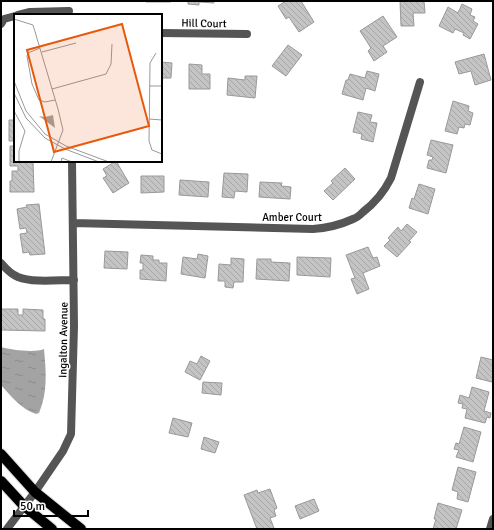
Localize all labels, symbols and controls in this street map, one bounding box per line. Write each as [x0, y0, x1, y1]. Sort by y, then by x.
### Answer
inset map [14, 14, 162, 162]
street label: Hill Court [181, 17, 227, 30]
street label: Amber Court [262, 211, 322, 224]
street label: Ingalton Avenue [56, 302, 71, 378]
scale bar [14, 492, 88, 518]
text: 50 m [20, 499, 45, 514]

